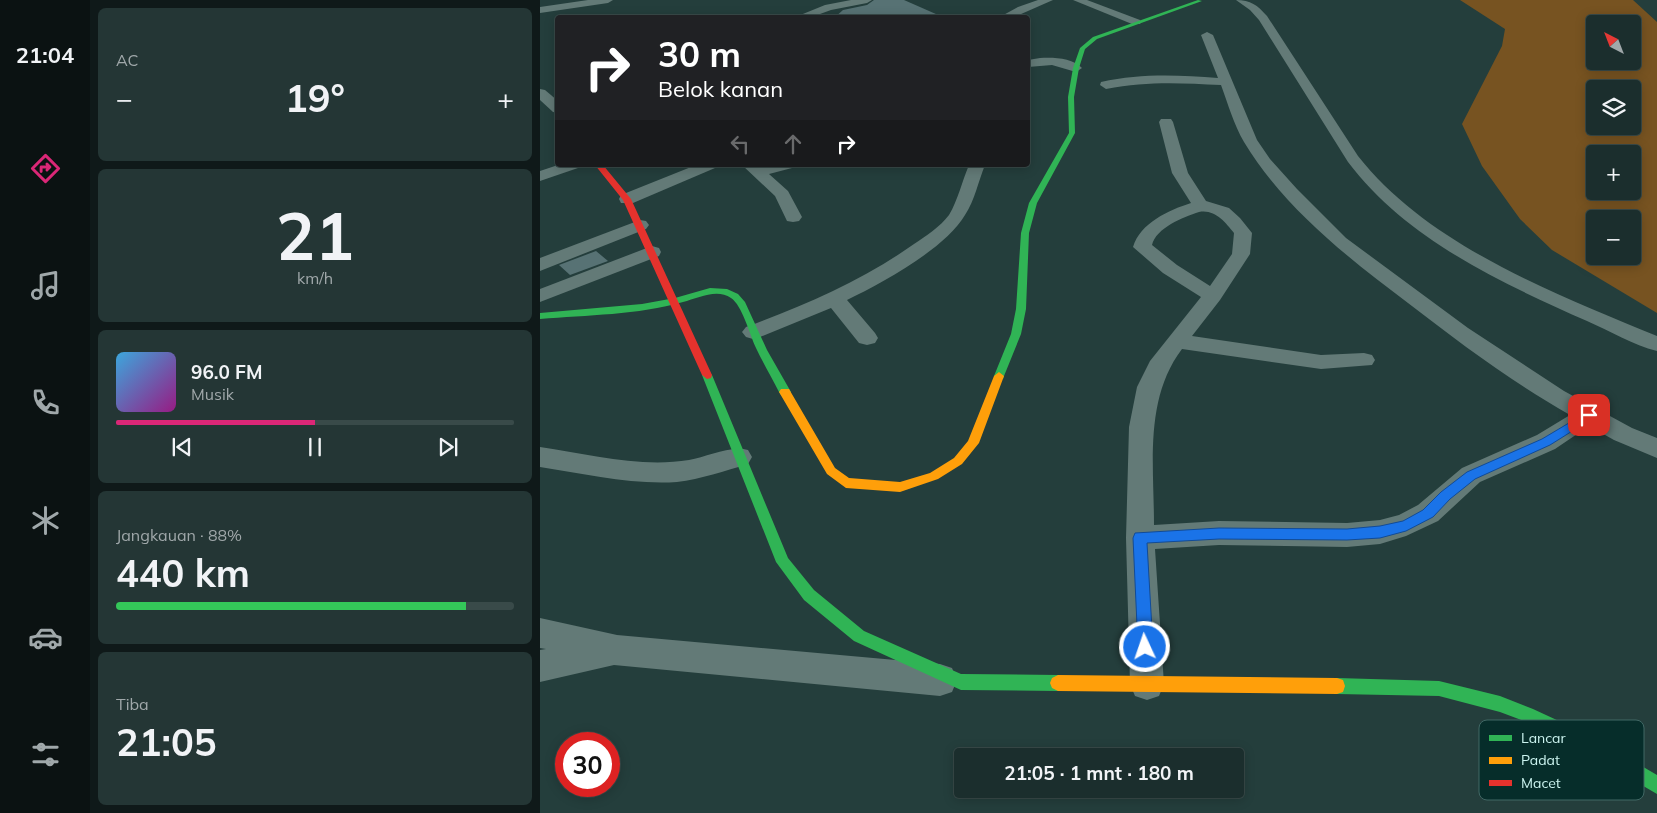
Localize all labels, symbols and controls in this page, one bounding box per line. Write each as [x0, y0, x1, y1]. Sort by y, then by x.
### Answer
north arrow [1586, 15, 1641, 70]
map controls [1586, 15, 1641, 265]
text: 30 m [658, 32, 741, 76]
icon: right [575, 35, 640, 100]
text: 21:04 [16, 41, 74, 69]
text: AC [116, 50, 139, 70]
text: 19° [285, 74, 345, 122]
text: Belok kanan [658, 75, 783, 103]
button: layers [1586, 80, 1641, 135]
text: − [116, 81, 133, 116]
text: + [497, 81, 514, 116]
icon: left [726, 130, 754, 158]
icon: ahead [779, 130, 807, 158]
icon: right [832, 130, 860, 158]
button: + [1586, 145, 1641, 200]
icon: directions [28, 151, 63, 186]
text: 21 [276, 195, 354, 276]
button: − [1586, 210, 1641, 265]
icon: music [28, 268, 63, 303]
text: km/h [297, 268, 333, 288]
text: 96.0 FM [191, 360, 263, 384]
text: Musik [191, 384, 234, 404]
icon: phone [28, 385, 63, 420]
pin [1568, 394, 1610, 436]
icon: arrive [1575, 401, 1603, 429]
icon: previous [168, 433, 196, 461]
icon: pause [301, 433, 329, 461]
icon: next [434, 433, 462, 461]
icon: climate [28, 503, 63, 538]
text: Jangkauan · 88% [116, 525, 242, 545]
text: 440 km [116, 549, 250, 597]
icon: car [28, 620, 63, 655]
position arrow [1118, 620, 1170, 672]
text: Tiba [116, 694, 149, 714]
text: 21:05 [116, 718, 217, 766]
legend [1479, 720, 1644, 800]
text: Lancar [1521, 729, 1567, 747]
speed limit sign: 30 [555, 732, 620, 797]
icon: filters [28, 737, 63, 772]
text: Padat [1521, 751, 1560, 769]
text: 21:05 · 1 mnt · 180 m [1004, 761, 1194, 785]
text: Macet [1521, 774, 1561, 792]

